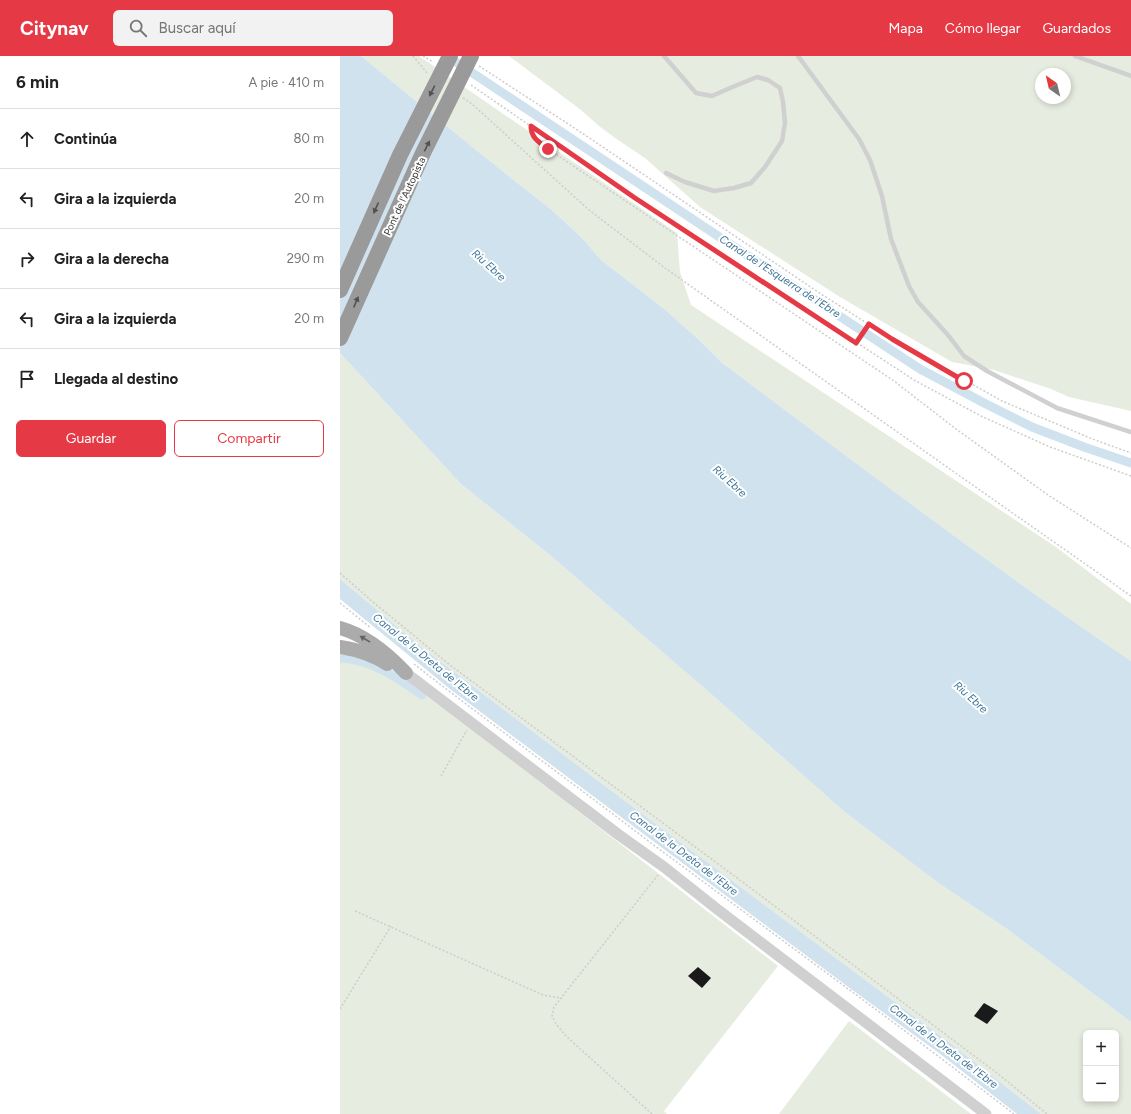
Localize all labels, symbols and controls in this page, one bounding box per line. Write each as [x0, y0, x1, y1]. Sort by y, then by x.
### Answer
search box [113, 10, 393, 46]
text: Citynav [20, 17, 89, 40]
icon: search [127, 17, 149, 39]
text: Buscar aquí [159, 19, 236, 37]
text: Mapa [888, 20, 923, 37]
text: Cómo llegar [945, 20, 1020, 37]
text: Guardados [1042, 20, 1111, 37]
north arrow [1035, 68, 1071, 104]
text: 6 min [16, 72, 59, 92]
text: A pie · 410 m [248, 75, 324, 90]
one-way arrow [429, 85, 435, 97]
icon: ahead [16, 128, 38, 150]
text: Continúa [54, 130, 117, 148]
text: 80 m [293, 131, 324, 146]
one-way arrow [424, 140, 430, 151]
route end [539, 140, 557, 158]
street label: Pont de l'Autopista [381, 155, 428, 237]
icon: left [16, 188, 38, 210]
text: Gira a la izquierda [54, 190, 176, 208]
text: 20 m [294, 191, 324, 206]
one-way arrow [373, 202, 379, 214]
water label: Canal de l'Esquerra de l'Ebre [717, 232, 843, 320]
water label: Riu Ebre [469, 247, 508, 284]
icon: right [16, 248, 38, 270]
text: Gira a la derecha [54, 250, 169, 268]
text: 290 m [287, 251, 324, 266]
one-way arrow [352, 296, 359, 308]
icon: left [16, 308, 38, 330]
text: Gira a la izquierda [54, 310, 176, 328]
text: 20 m [294, 311, 324, 326]
icon: arrive [16, 368, 38, 390]
text: Llegada al destino [54, 370, 178, 388]
route start [955, 372, 973, 390]
button: Guardar [16, 420, 166, 457]
button: Compartir [174, 420, 324, 457]
water label: Riu Ebre [710, 463, 749, 500]
water label: Canal de la Dreta de l'Ebre [370, 611, 481, 704]
one-way arrow [359, 636, 371, 643]
water label: Riu Ebre [951, 679, 990, 716]
water label: Canal de la Dreta de l'Ebre [627, 808, 740, 898]
water label: Canal de la Dreta de l'Ebre [887, 1001, 1000, 1091]
map controls [1083, 1030, 1119, 1102]
button: + [1083, 1030, 1119, 1066]
button: − [1083, 1066, 1119, 1102]

